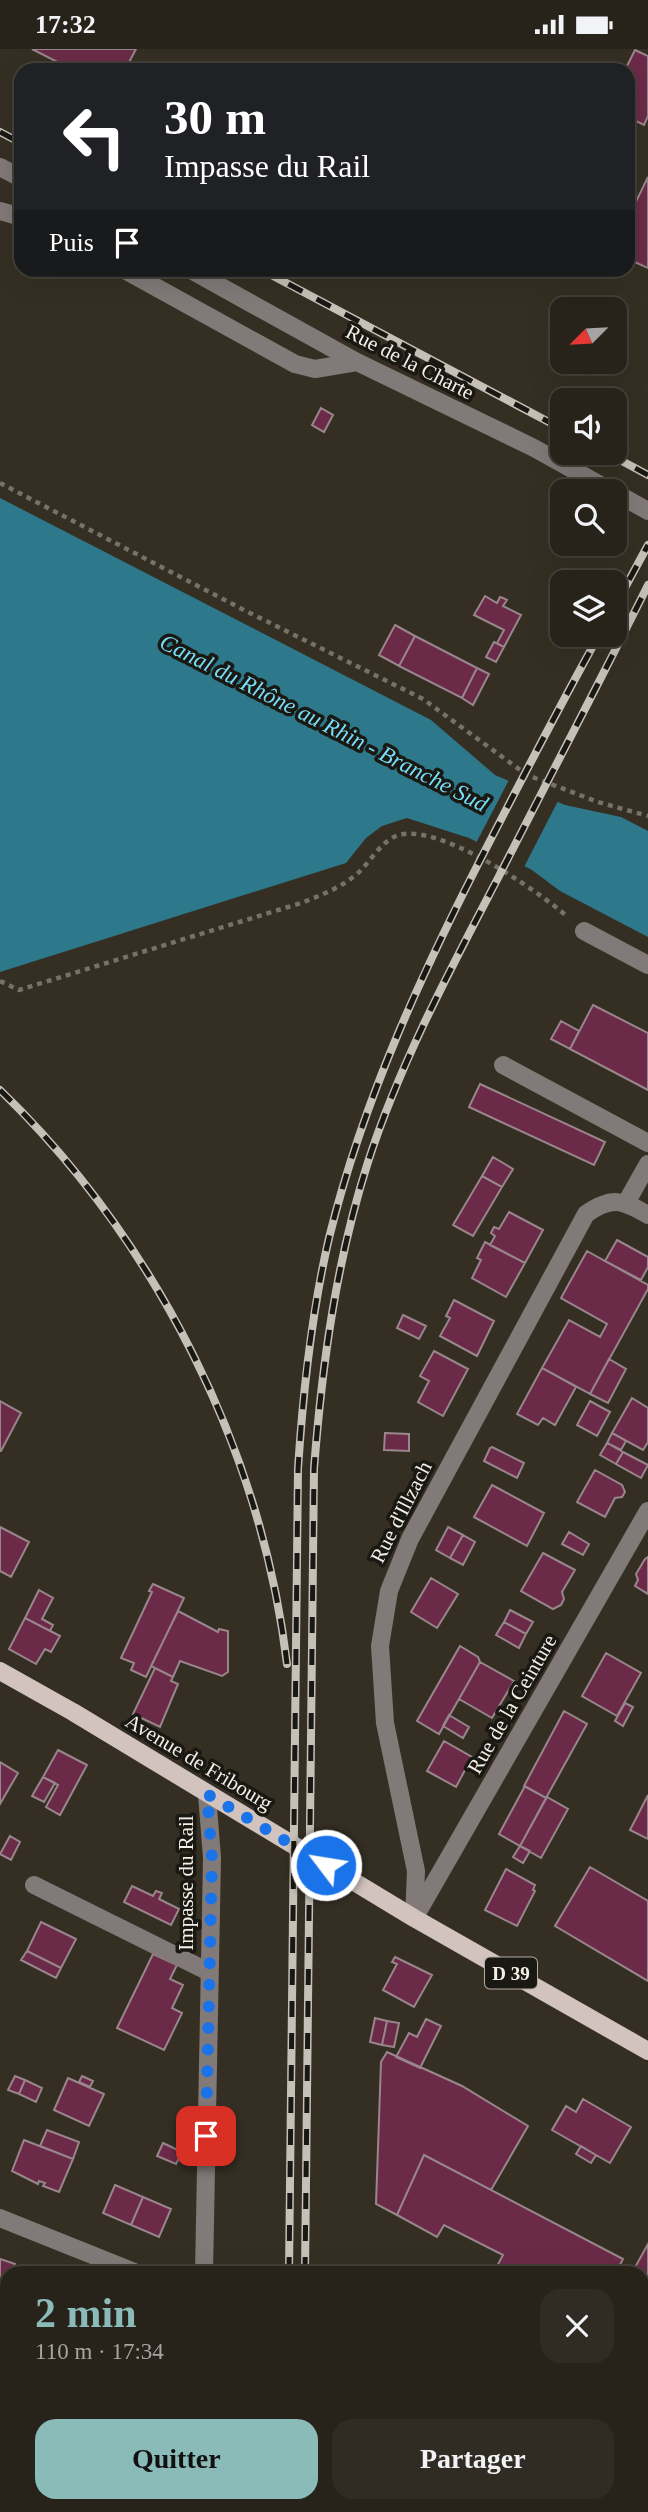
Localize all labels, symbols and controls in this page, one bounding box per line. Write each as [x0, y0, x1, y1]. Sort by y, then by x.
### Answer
text: 17:32 [35, 10, 96, 39]
text: 30 m [164, 90, 266, 145]
icon: left [49, 91, 140, 182]
text: Impasse du Rail [164, 148, 370, 184]
icon: arrive [108, 224, 146, 262]
text: Puis [49, 228, 94, 257]
north arrow [550, 297, 626, 375]
map controls [550, 297, 627, 647]
street label: Rue de la Charte [342, 319, 478, 405]
button: sound [550, 388, 627, 465]
button: search [550, 479, 627, 556]
button: layers [550, 570, 627, 647]
water label: Canal du Rhône au Rhin - Branche Sud [156, 629, 493, 817]
street label: Rue d'Illzach [365, 1457, 437, 1567]
street label: Rue de la Ceinture [462, 1630, 562, 1778]
street label: Avenue de Fribourg [121, 1709, 277, 1816]
street label: Impasse du Rail [174, 1815, 198, 1951]
position arrow [289, 1828, 363, 1902]
road number: D 39 [485, 1957, 537, 1989]
pin [176, 2106, 236, 2166]
icon: arrive [187, 2117, 225, 2155]
button: close [540, 2289, 614, 2363]
text: 2 min [35, 2290, 137, 2336]
text: 110 m · 17:34 [35, 2339, 164, 2364]
button: Quitter [35, 2419, 318, 2499]
button: Partager [332, 2419, 614, 2499]

